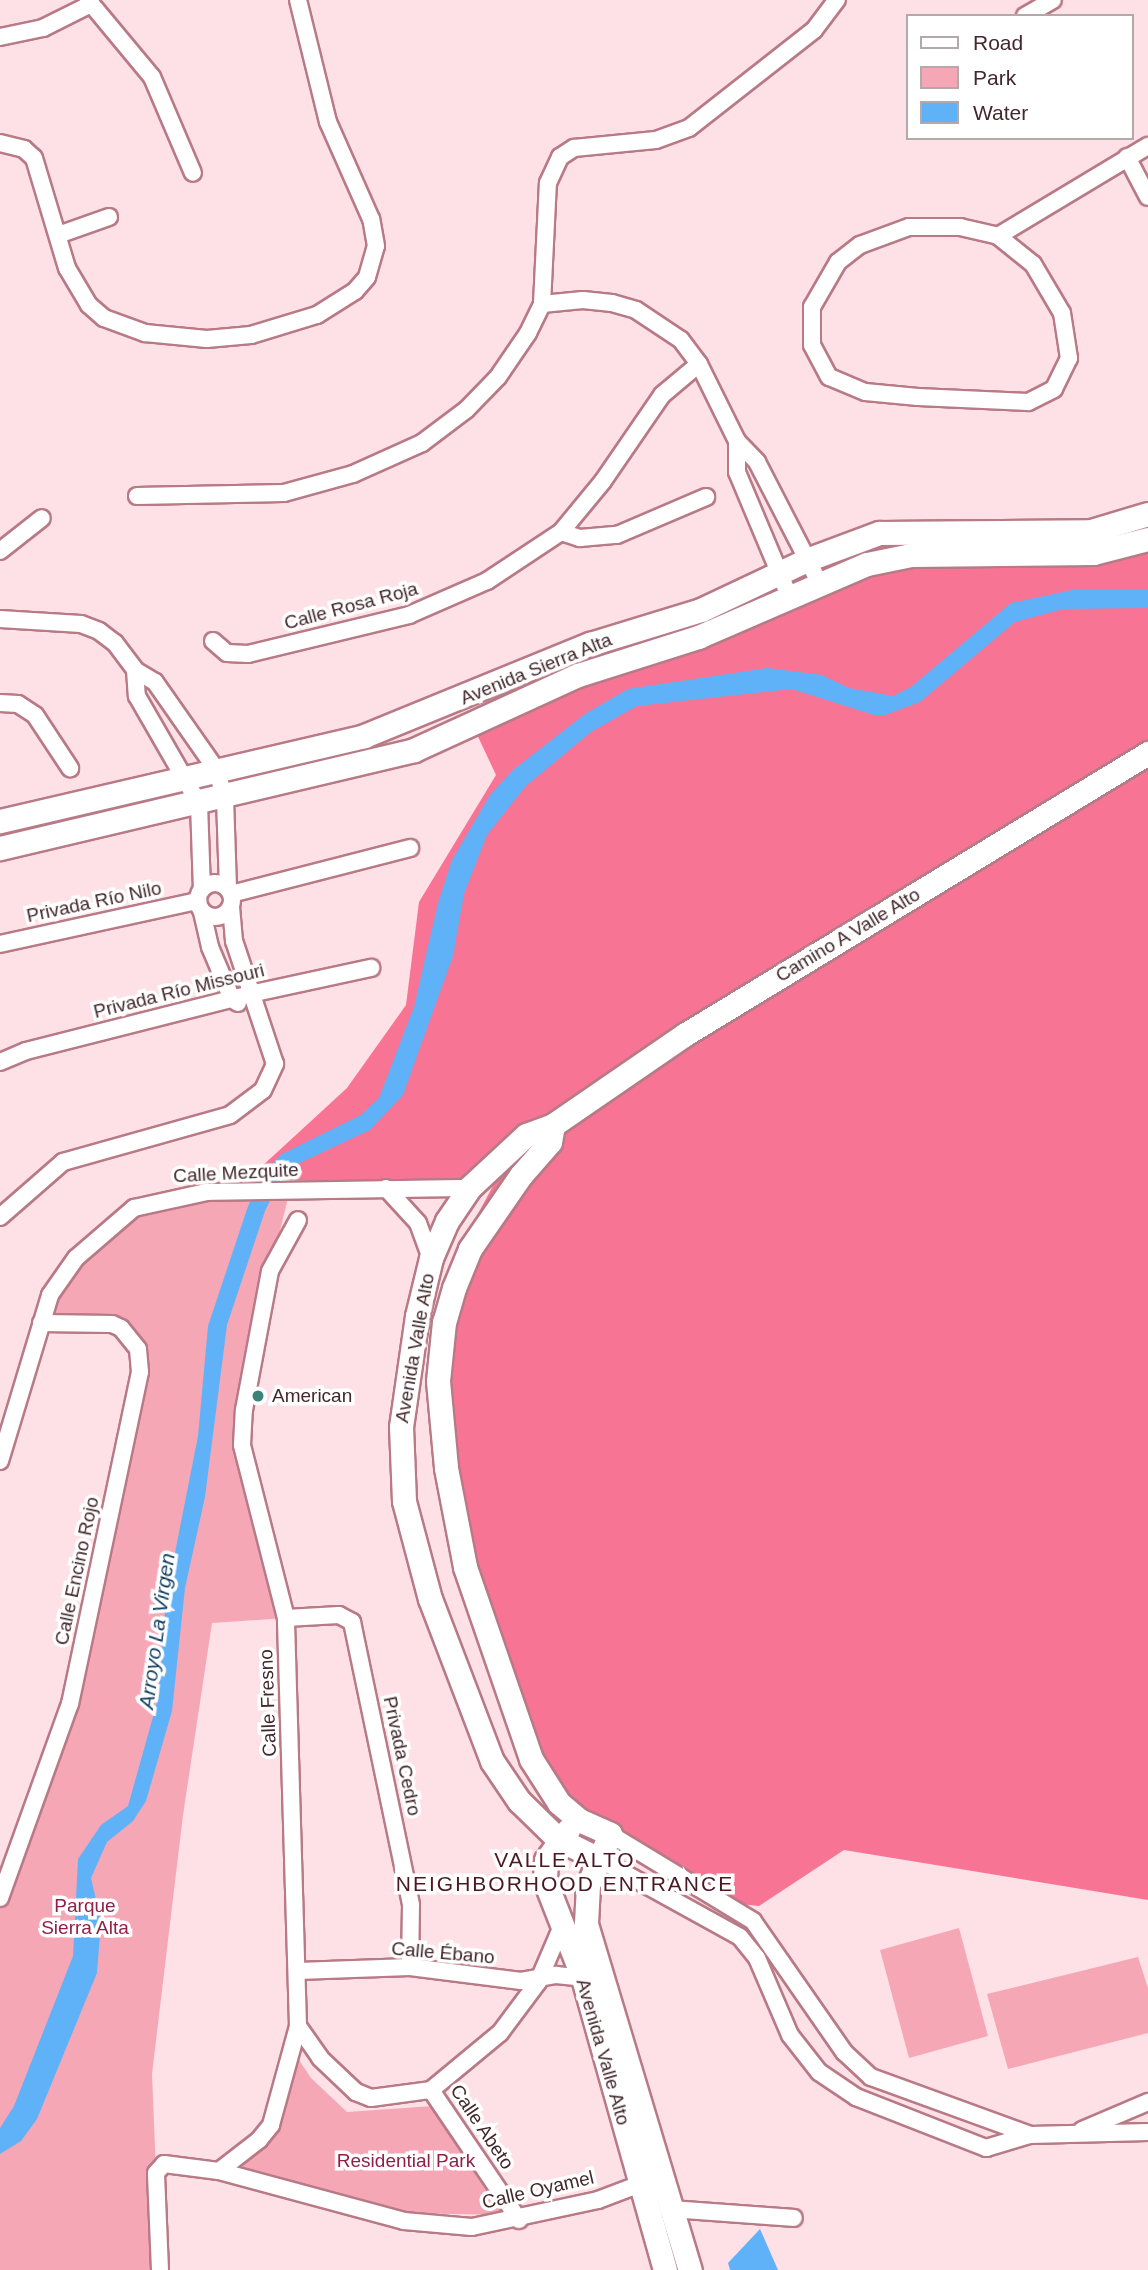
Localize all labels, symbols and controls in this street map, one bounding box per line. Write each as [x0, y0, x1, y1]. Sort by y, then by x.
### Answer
legend [906, 14, 1134, 140]
text: Road [973, 31, 1023, 54]
text: Park [973, 66, 1016, 89]
text: Water [973, 101, 1028, 124]
street label: Calle Rosa Roja [282, 577, 420, 635]
street label: Avenida Sierra Alta [456, 628, 616, 710]
street label: Privada Río Nilo [24, 877, 164, 927]
street label: Camino A Valle Alto [770, 882, 926, 988]
street label: Privada Río Missouri [91, 959, 267, 1023]
street label: Calle Mezquite [173, 1158, 299, 1188]
street label: Avenida Valle Alto [391, 1271, 439, 1425]
place label: American [272, 1385, 352, 1407]
marker: American [250, 1388, 266, 1404]
street label: Calle Encino Rojo [50, 1495, 104, 1647]
water label: Arroyo La Virgen [134, 1551, 180, 1711]
street label: Calle Fresno [255, 1649, 281, 1757]
street label: Privada Cedro [378, 1694, 426, 1818]
district label: VALLE ALTO NEIGHBORHOOD ENTRANCE [398, 1847, 732, 1897]
park label: Parque Sierra Alta [41, 1895, 129, 1939]
street label: Calle Ébano [390, 1937, 496, 1969]
street label: Avenida Valle Alto [571, 1976, 635, 2128]
street label: Calle Abeto [445, 2080, 519, 2174]
park label: Residential Park [337, 2150, 475, 2172]
street label: Calle Oyamel [480, 2166, 596, 2214]

